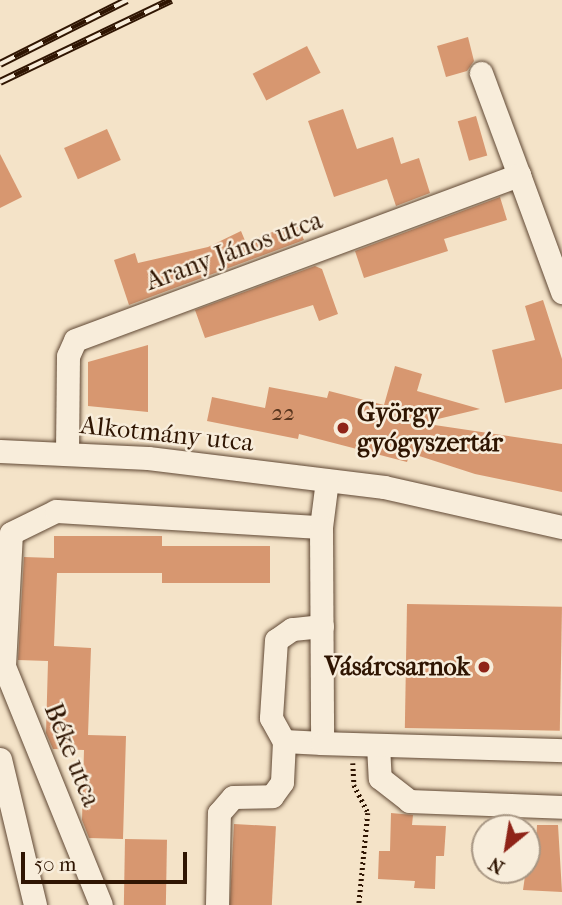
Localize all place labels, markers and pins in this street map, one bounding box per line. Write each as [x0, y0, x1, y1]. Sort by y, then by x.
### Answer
place label: György gyógyszertár [357, 397, 503, 458]
marker: György gyógyszertár [335, 420, 351, 436]
place label: Vásárcsarnok [325, 651, 470, 683]
marker: Vásárcsarnok [476, 659, 492, 675]

